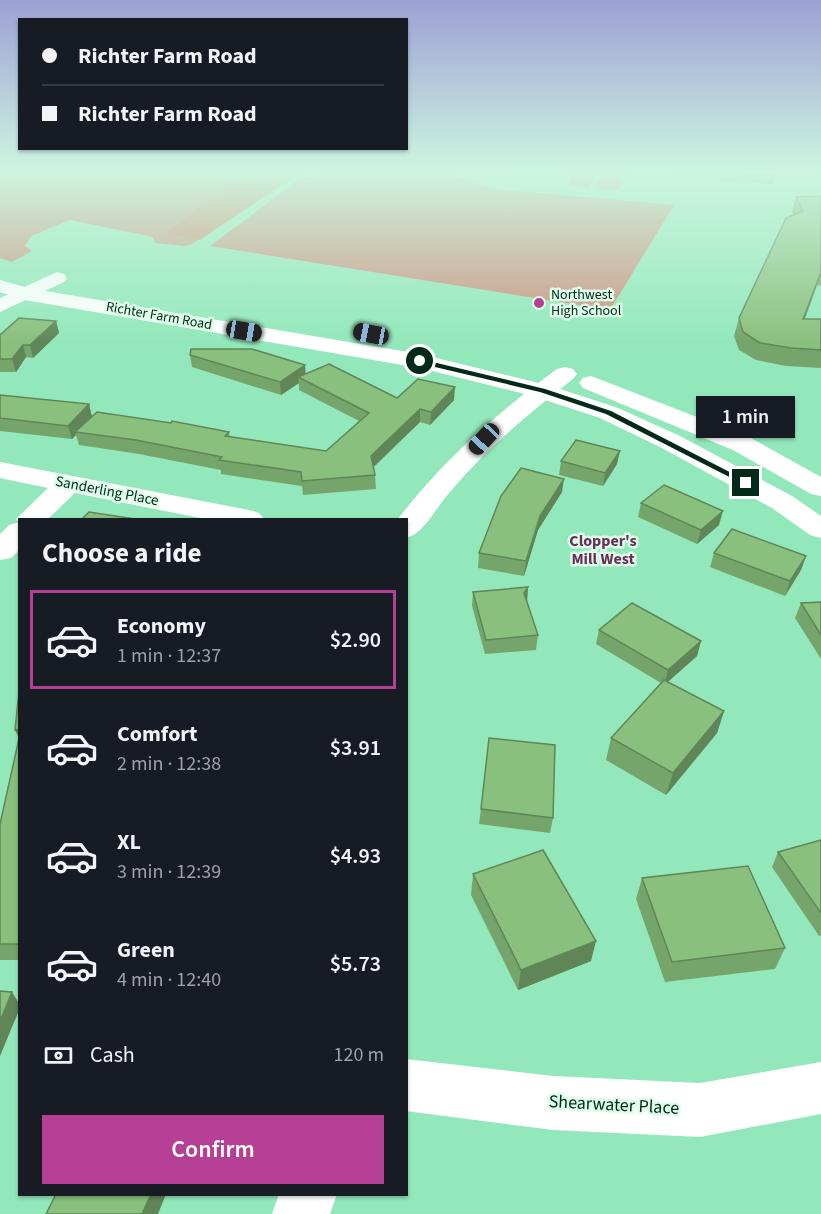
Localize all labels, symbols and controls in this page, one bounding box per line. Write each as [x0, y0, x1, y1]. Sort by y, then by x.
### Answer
text: Richter Farm Road [78, 40, 257, 72]
text: Richter Farm Road [78, 98, 257, 130]
place label: Northwest High School [551, 285, 622, 321]
marker: Northwest High School [532, 296, 546, 310]
street label: Richter Farm Road [104, 297, 214, 335]
car [225, 319, 263, 343]
car [352, 322, 390, 346]
route start [406, 347, 433, 374]
callout: 1 min [696, 396, 795, 438]
text: 1 min [722, 403, 769, 431]
car [465, 420, 503, 458]
route end [732, 469, 759, 496]
street label: Sanderling Place [54, 471, 160, 511]
district label: Clopper's Mill West [569, 530, 637, 570]
text: Choose a ride [42, 534, 202, 573]
text: Economy [117, 610, 206, 642]
icon: car [45, 613, 99, 667]
text: $2.90 [330, 624, 381, 656]
text: 1 min · 12:37 [117, 642, 221, 670]
text: Comfort [117, 718, 198, 750]
icon: car [45, 721, 99, 775]
text: $3.91 [330, 732, 381, 764]
text: 2 min · 12:38 [117, 750, 221, 778]
text: XL [117, 826, 141, 858]
icon: car [45, 829, 99, 883]
text: $4.93 [330, 840, 381, 872]
text: 3 min · 12:39 [117, 858, 221, 886]
text: Green [117, 934, 175, 966]
icon: car [45, 937, 99, 991]
text: $5.73 [330, 948, 381, 980]
text: 4 min · 12:40 [117, 966, 221, 994]
icon: cash [42, 1039, 75, 1072]
text: Cash [90, 1039, 135, 1071]
text: 120 m [334, 1041, 384, 1069]
street label: Shearwater Place [548, 1089, 680, 1121]
button: Confirm [42, 1115, 384, 1184]

